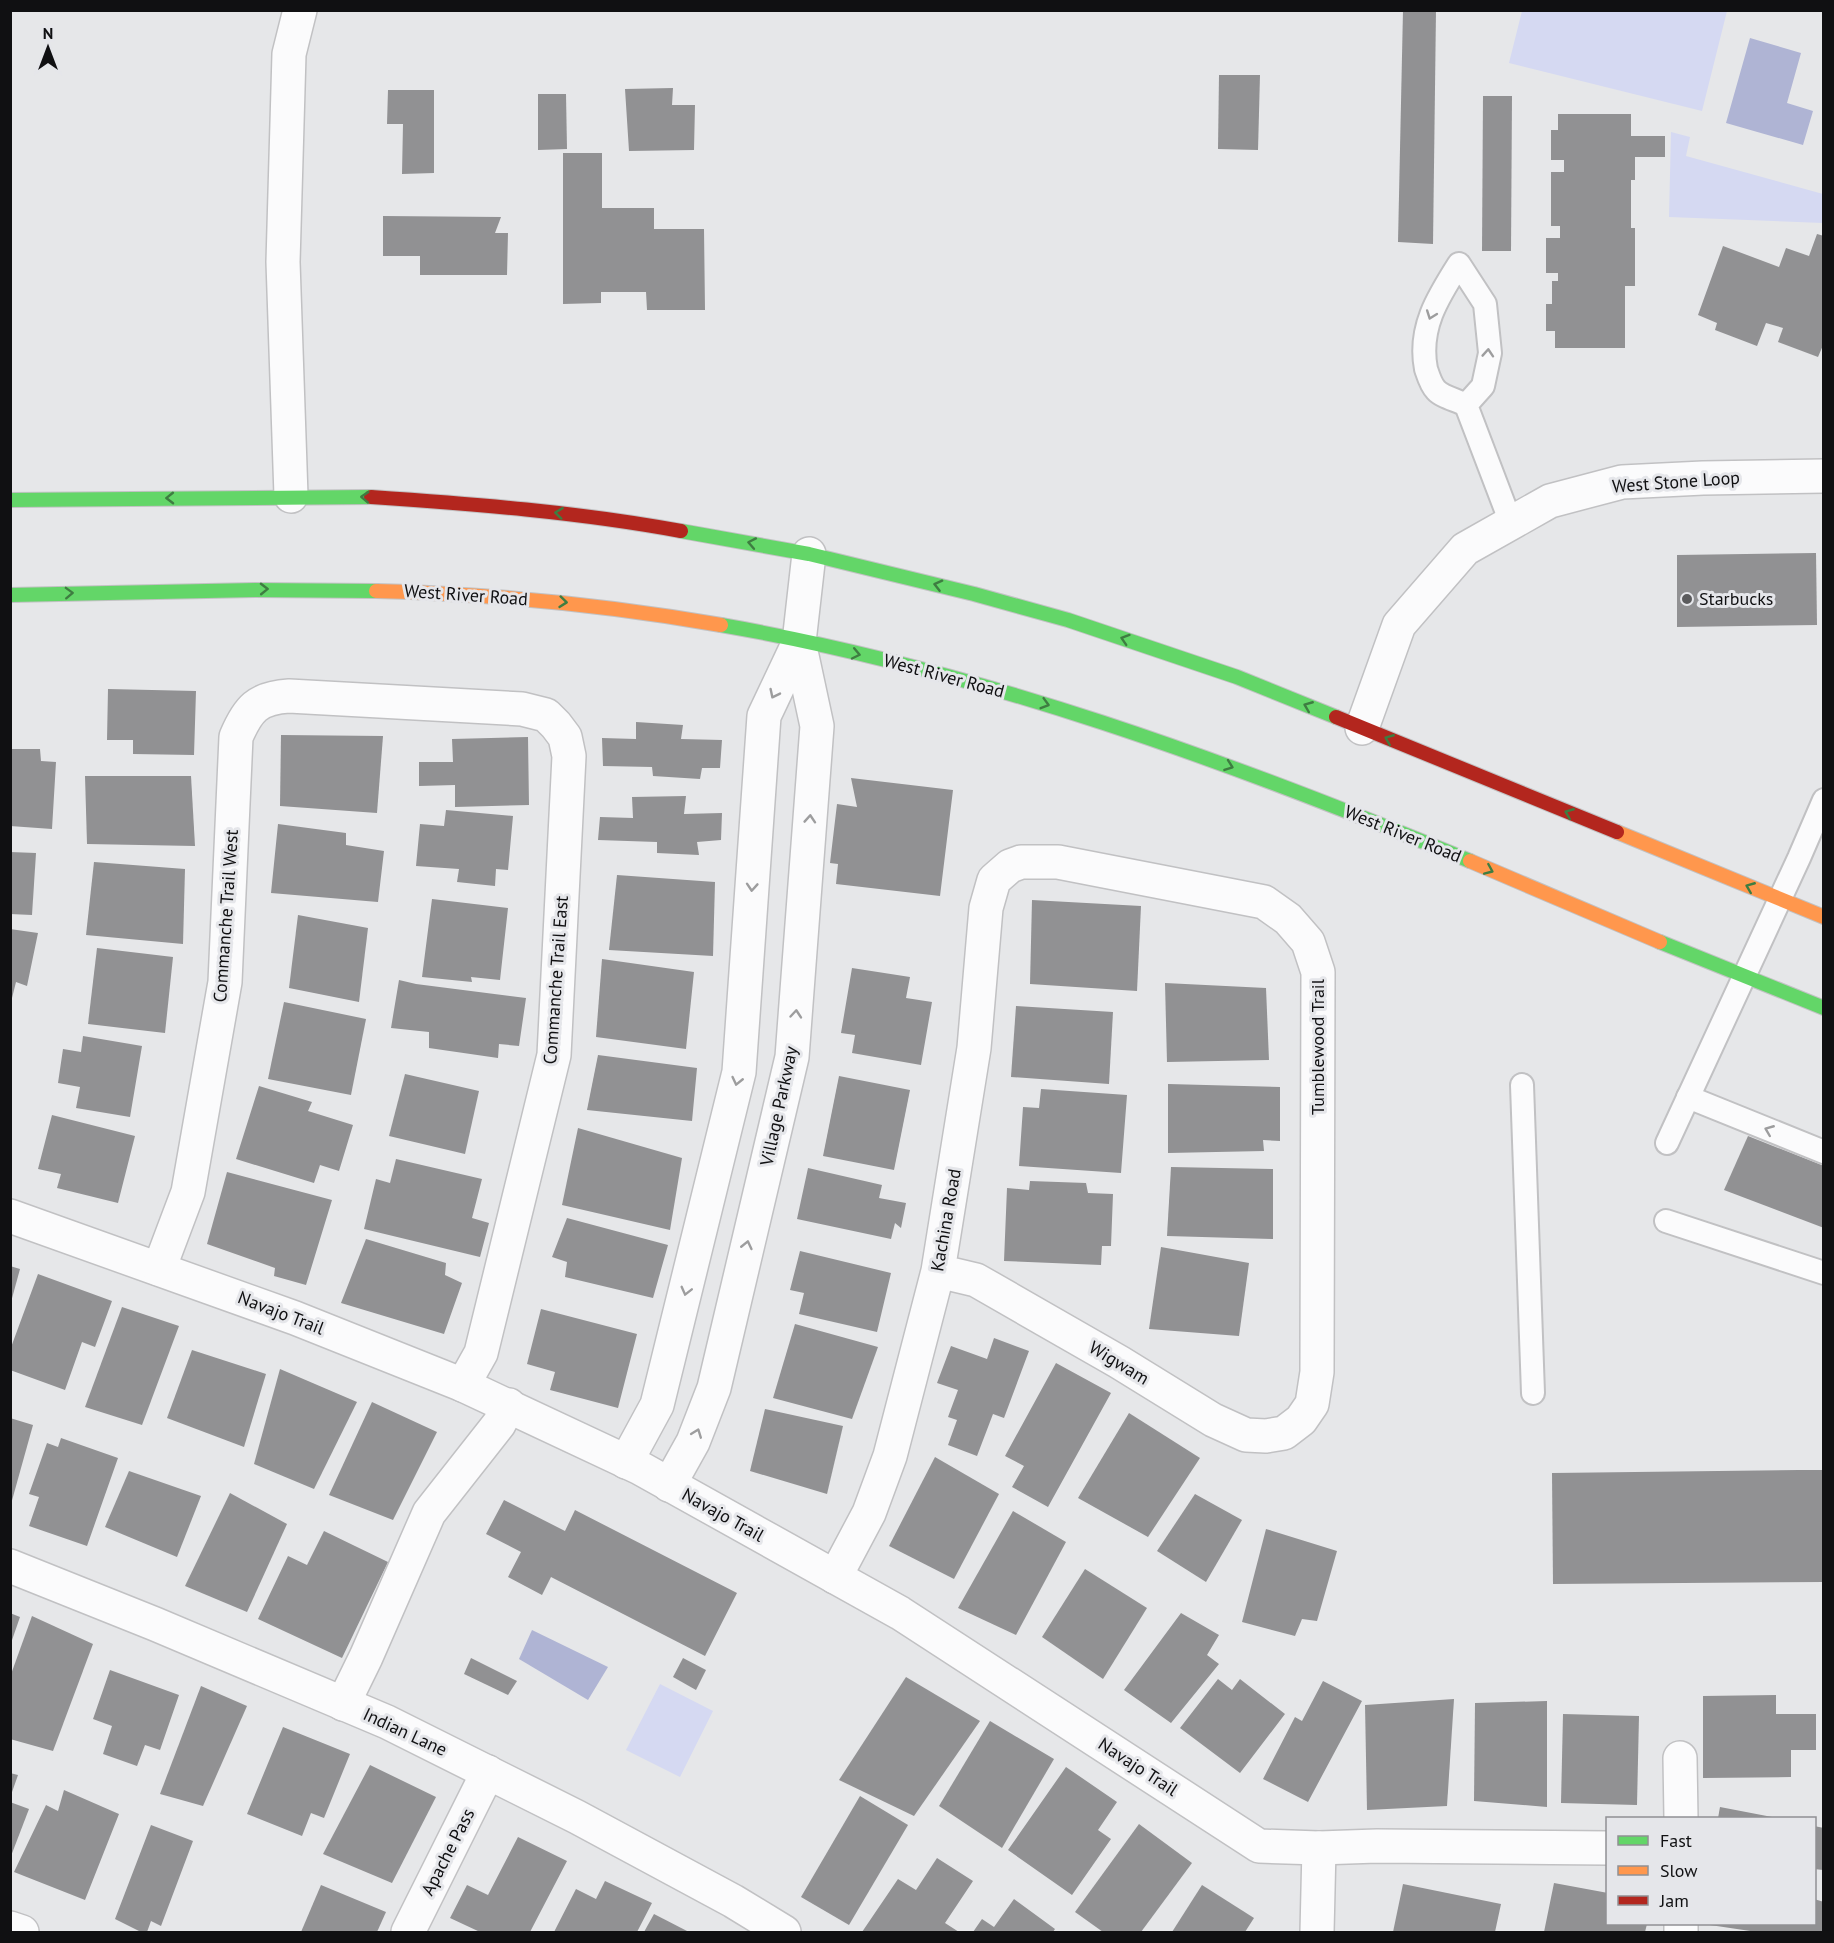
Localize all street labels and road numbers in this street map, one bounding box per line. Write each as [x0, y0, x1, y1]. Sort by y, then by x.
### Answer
street label: West Stone Loop [1611, 466, 1741, 497]
street label: West River Road [403, 579, 529, 610]
street label: West River Road [881, 648, 1007, 703]
street label: West River Road [1341, 800, 1465, 867]
street label: Commanche Trail West [208, 829, 243, 1003]
street label: Commanche Trail East [538, 895, 573, 1065]
street label: Tumblewood Trail [1306, 978, 1329, 1115]
street label: Village Parkway [754, 1043, 803, 1169]
street label: Kachina Road [925, 1167, 966, 1273]
street label: Navajo Trail [235, 1286, 328, 1340]
street label: Wigwam [1085, 1336, 1154, 1389]
street label: Navajo Trail [678, 1483, 769, 1547]
street label: Indian Lane [360, 1702, 451, 1761]
street label: Navajo Trail [1094, 1732, 1183, 1801]
street label: Apache Pass [416, 1804, 479, 1899]

